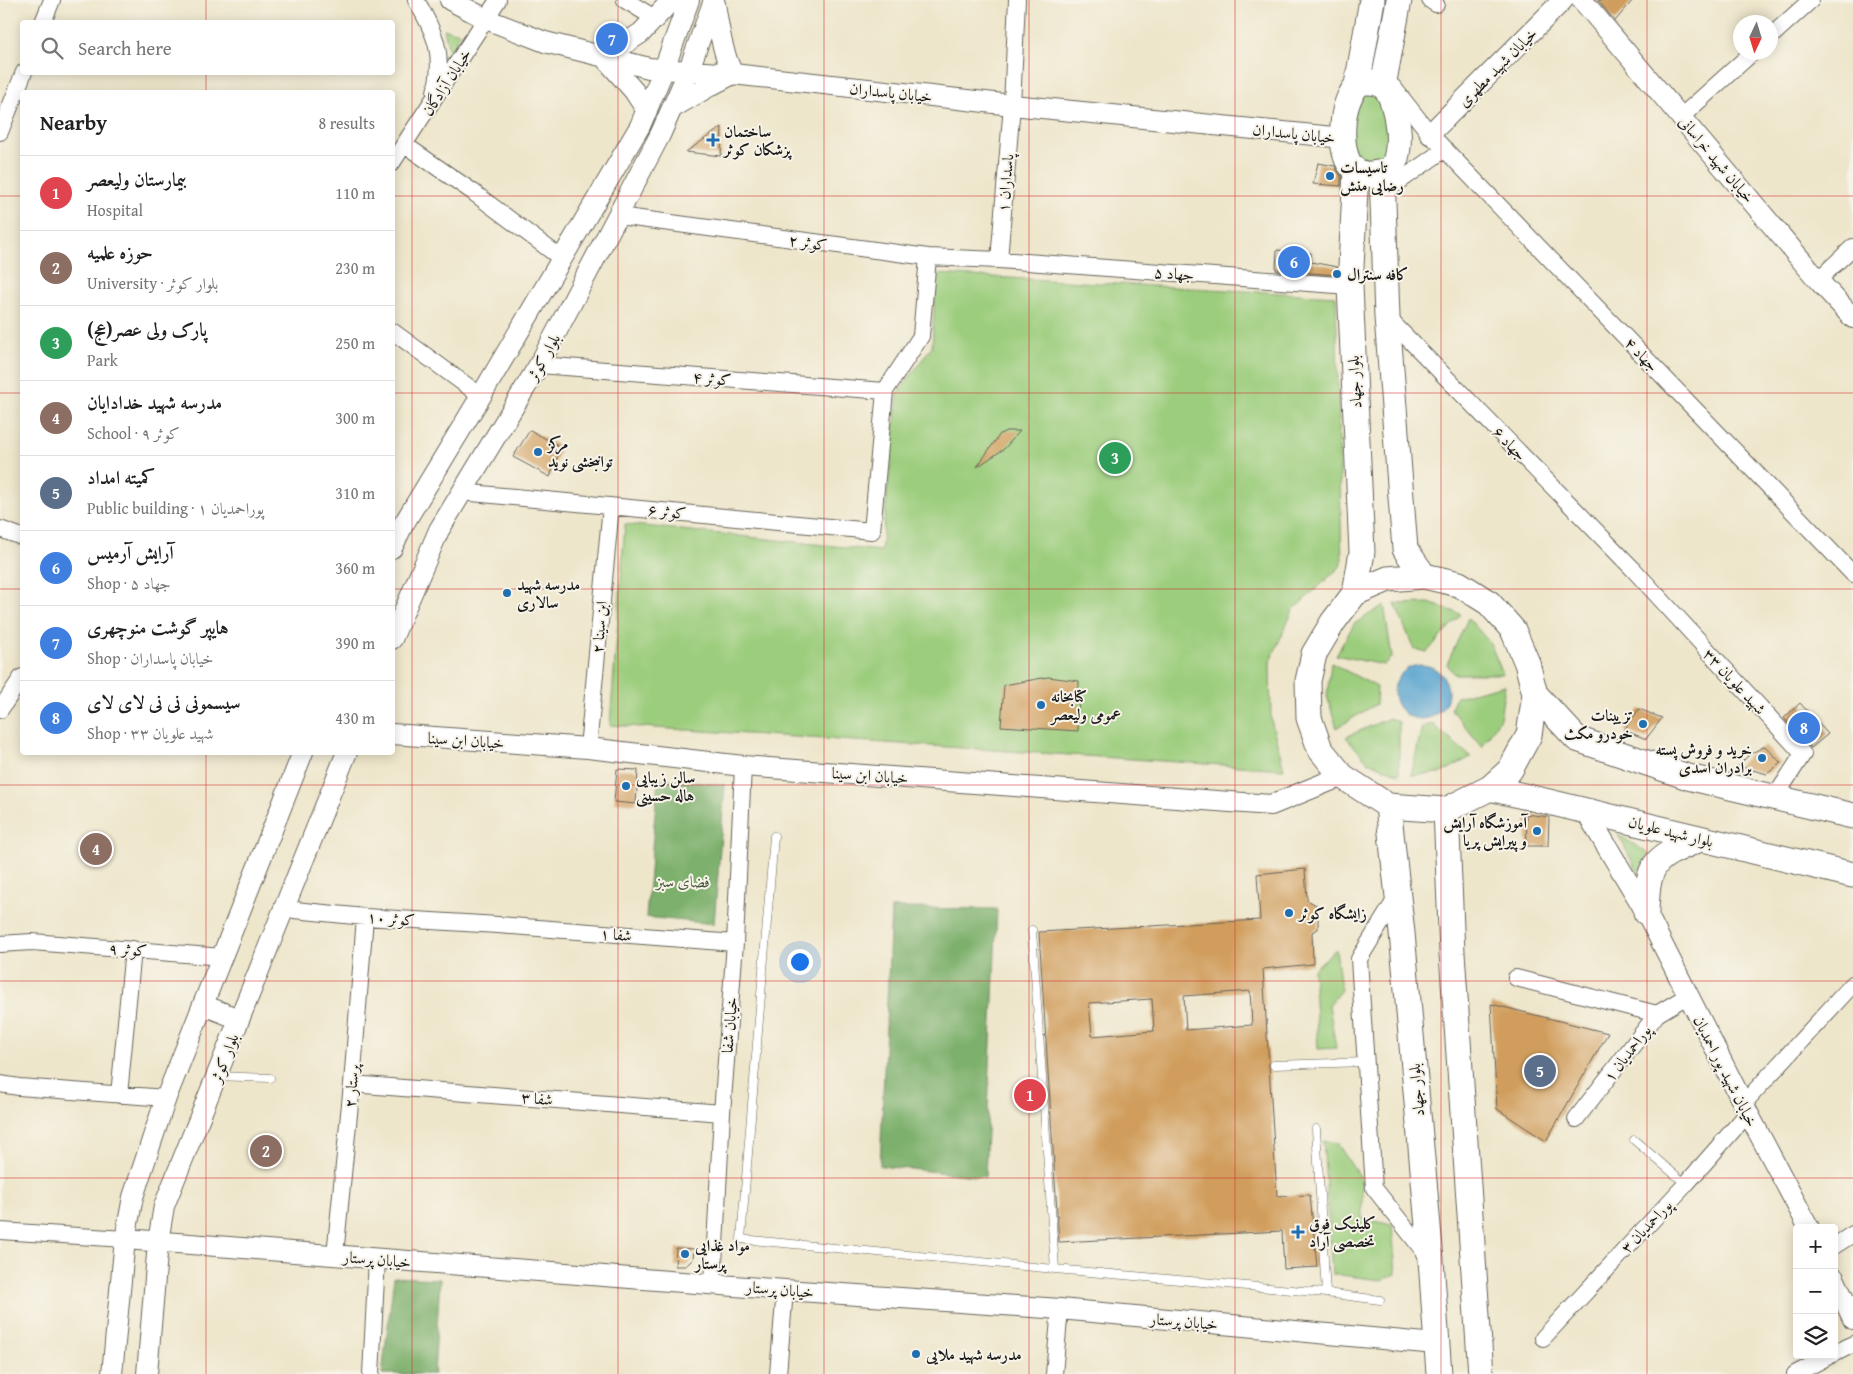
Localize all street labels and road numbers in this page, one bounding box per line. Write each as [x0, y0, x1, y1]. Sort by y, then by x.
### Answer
street label: خیابان شهید مطهری [1452, 22, 1542, 112]
street label: خیابان آزادگان [415, 43, 477, 121]
street label: خیابان پاسداران [848, 76, 934, 108]
street label: خیابان شهید خراسانی [1673, 110, 1761, 208]
street label: خیابان پاسداران [1251, 117, 1337, 149]
street label: پاسداران ۱ [990, 152, 1020, 213]
street label: کوثر ۲ [787, 227, 829, 257]
street label: جهاد ۵ [1153, 260, 1195, 286]
street label: بلوار کوثر [519, 329, 566, 387]
street label: جهاد ۴ [1619, 331, 1665, 377]
street label: بلوار جهاد [1341, 355, 1367, 409]
street label: کوثر ۴ [692, 364, 732, 392]
street label: جهاد ۶ [1487, 420, 1533, 466]
street label: کوثر ۶ [647, 497, 687, 525]
street label: ابن سینا ۲ [585, 600, 613, 654]
street label: شهید علویان ۳۳ [1698, 642, 1772, 720]
street label: خیابان ابن سینا [427, 725, 505, 755]
street label: خیابان ابن سینا [831, 760, 909, 790]
street label: بلوار شهید علویان [1626, 809, 1716, 853]
street label: کوثر ۱۰ [366, 904, 416, 932]
street label: شفا ۱ [599, 921, 633, 947]
street label: کوثر ۹ [108, 936, 148, 962]
street label: خیابان شفا [715, 996, 743, 1054]
street label: خیابان شهید پور احمدیان [1688, 1011, 1764, 1131]
street label: پوراحمدیان ۱ [1597, 1019, 1657, 1087]
street label: بلوار کوثر [203, 1030, 244, 1088]
street label: پرستار ۲ [337, 1061, 365, 1109]
street label: بلوار جهاد [1402, 1062, 1430, 1118]
street label: شفا ۳ [520, 1085, 554, 1111]
street label: پوراحمدیان ۳ [1615, 1193, 1678, 1258]
street label: خیابان پرستار [340, 1244, 412, 1274]
street label: خیابان پرستار [743, 1274, 815, 1304]
street label: خیابان پرستار [1147, 1306, 1219, 1336]

